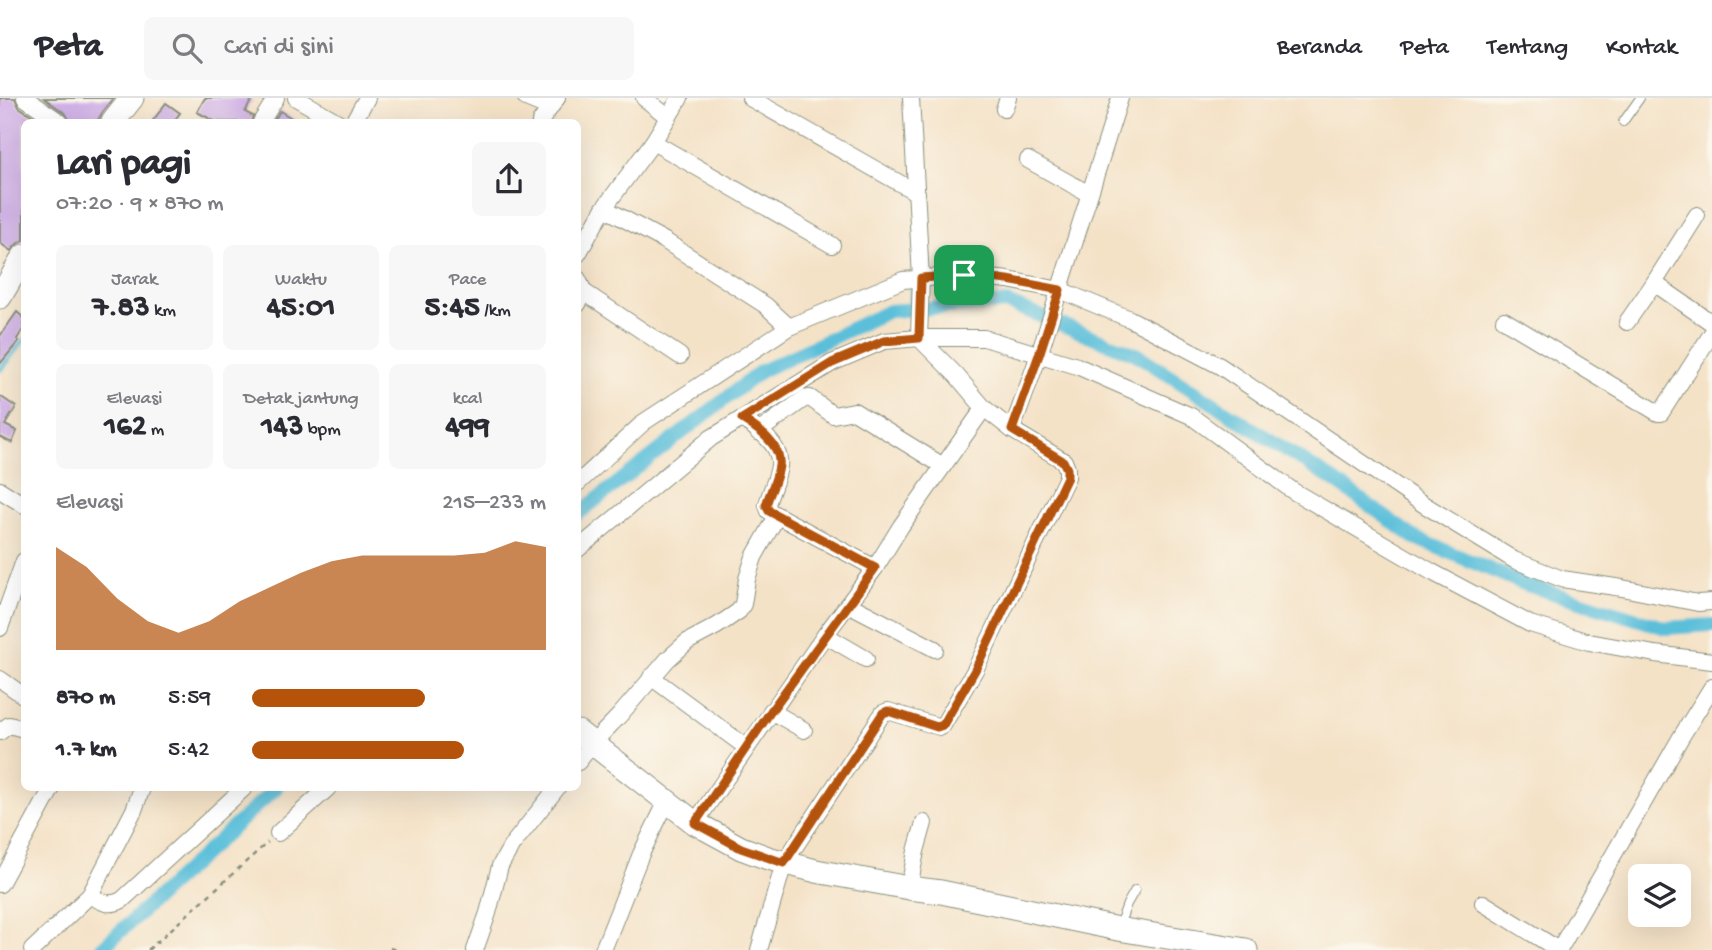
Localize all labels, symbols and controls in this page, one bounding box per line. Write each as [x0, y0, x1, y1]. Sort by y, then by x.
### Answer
search box [144, 17, 634, 80]
text: Peta [35, 29, 102, 67]
icon: search [168, 29, 206, 67]
text: Cari di sini [224, 33, 334, 64]
text: Beranda [1277, 34, 1362, 63]
text: Peta [1400, 34, 1449, 63]
text: Tentang [1487, 34, 1568, 63]
text: Kontak [1606, 34, 1677, 63]
button: share [472, 142, 546, 216]
text: Lari pagi [56, 143, 191, 187]
text: 07:20 · 9 × 870 m [56, 191, 224, 218]
pin [934, 245, 994, 305]
icon: arrive [945, 256, 983, 294]
text: Jarak [111, 269, 158, 292]
text: Waktu [275, 269, 327, 292]
text: Pace [449, 269, 486, 292]
text: 7.83 [93, 292, 150, 327]
text: 45:01 [267, 292, 335, 327]
text: 5:45 [425, 292, 480, 327]
text: km [150, 300, 176, 323]
text: /km [480, 300, 511, 323]
text: Elevasi [106, 388, 162, 411]
text: Detak jantung [243, 388, 359, 411]
text: kcal [453, 388, 483, 411]
text: 162 [104, 411, 146, 446]
text: 143 [261, 411, 303, 446]
text: 499 [446, 411, 490, 446]
text: m [146, 419, 164, 442]
text: bpm [303, 419, 341, 442]
text: Elevasi [56, 490, 124, 517]
text: 215–233 m [442, 490, 546, 517]
text: 870 m [56, 685, 115, 712]
text: 5:59 [168, 685, 211, 712]
text: 1.7 km [56, 737, 117, 764]
text: 5:42 [168, 737, 209, 764]
map controls [1628, 864, 1691, 927]
button: layers [1628, 864, 1691, 927]

